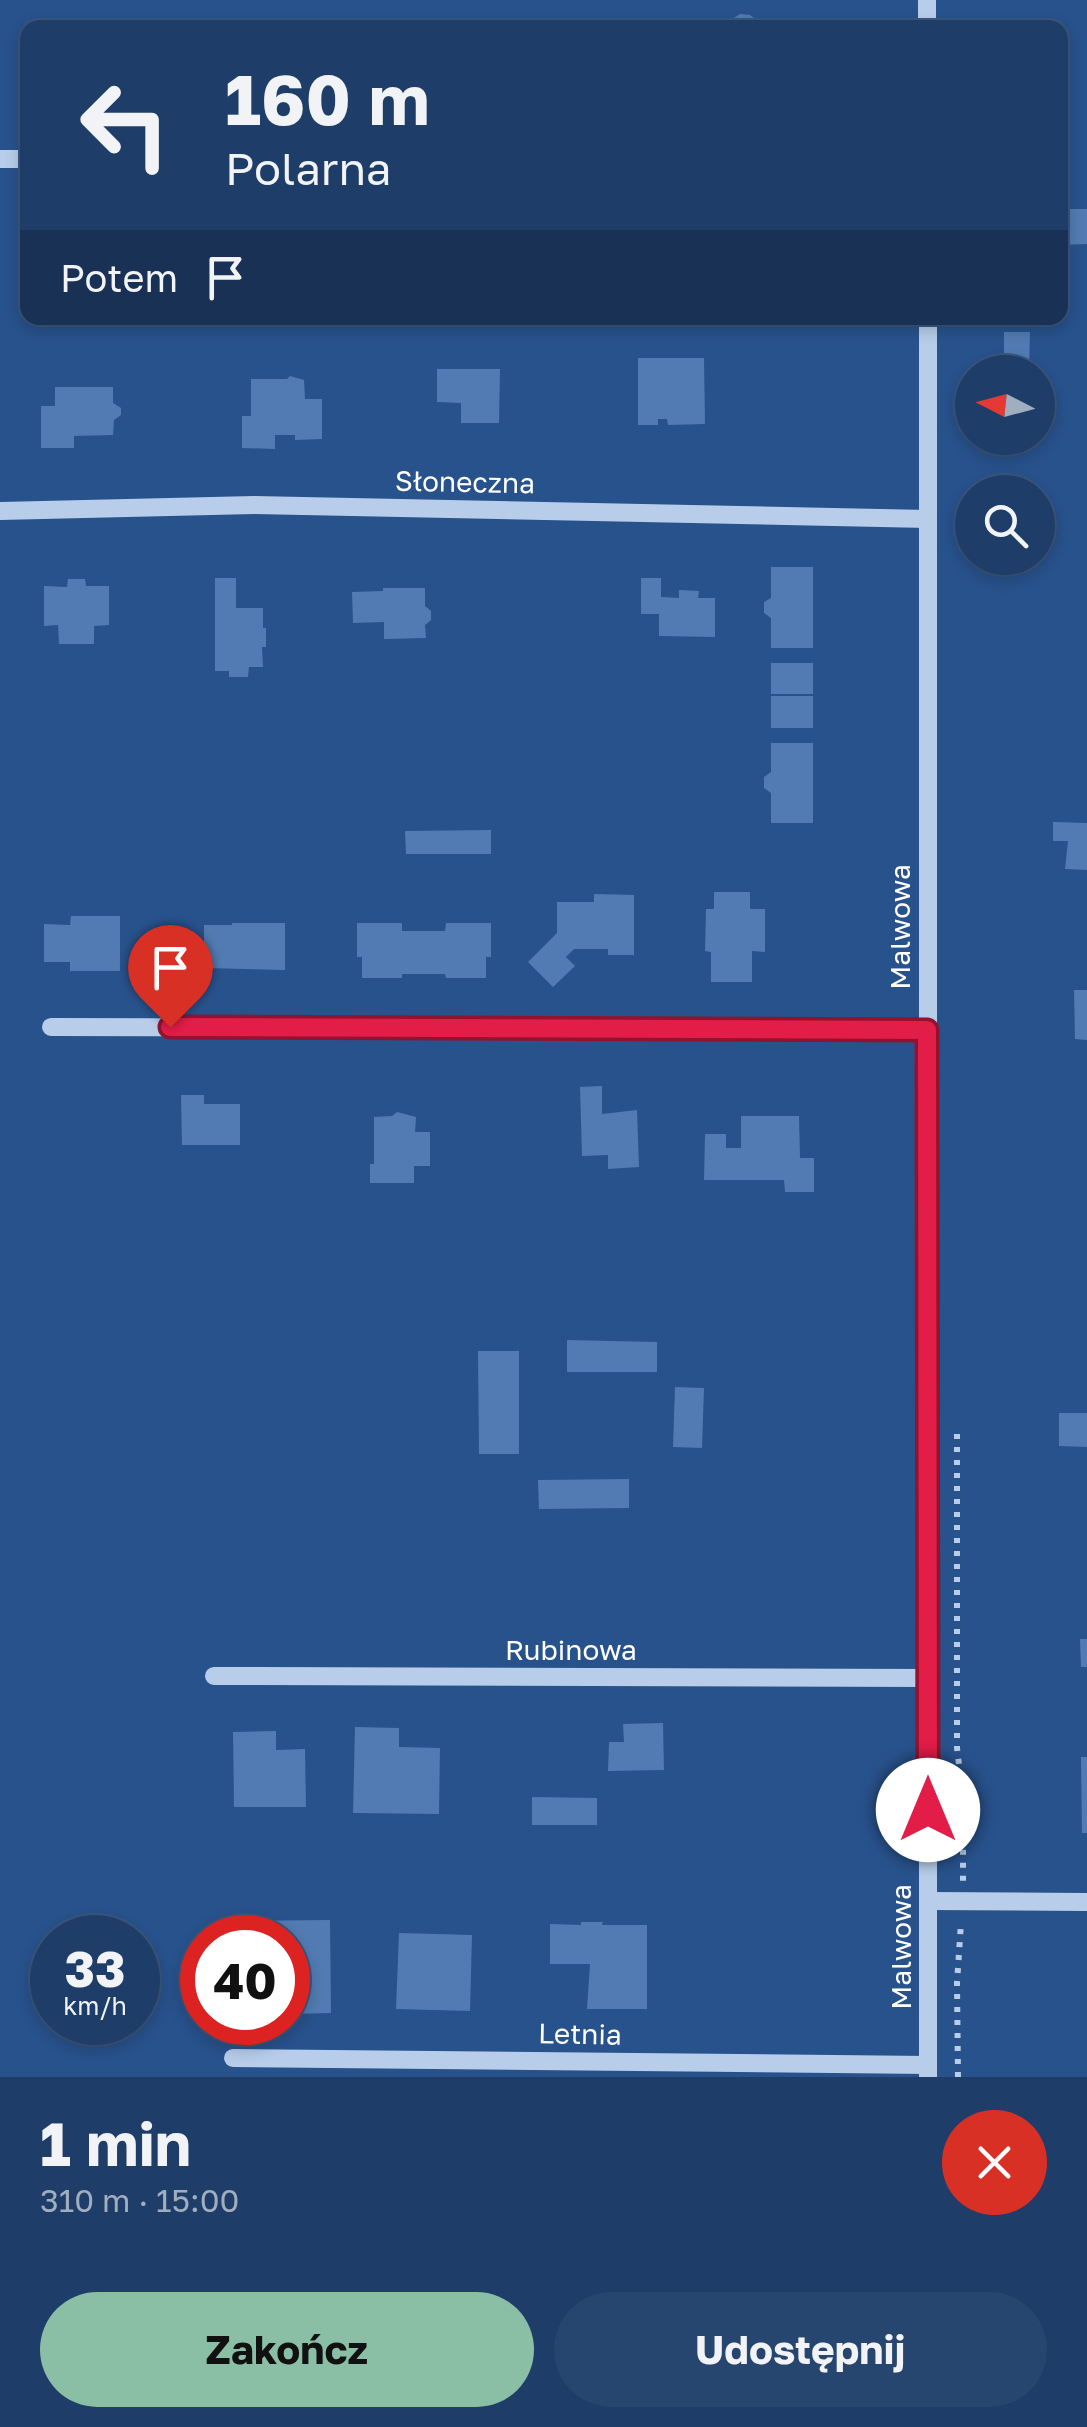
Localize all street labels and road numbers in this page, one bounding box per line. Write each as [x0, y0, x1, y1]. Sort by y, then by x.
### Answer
street label: Słoneczna [395, 464, 535, 499]
street label: Malwowa [883, 864, 916, 990]
street label: Rubinowa [505, 1633, 637, 1666]
street label: Malwowa [884, 1884, 917, 2010]
street label: Letnia [538, 2016, 622, 2051]

